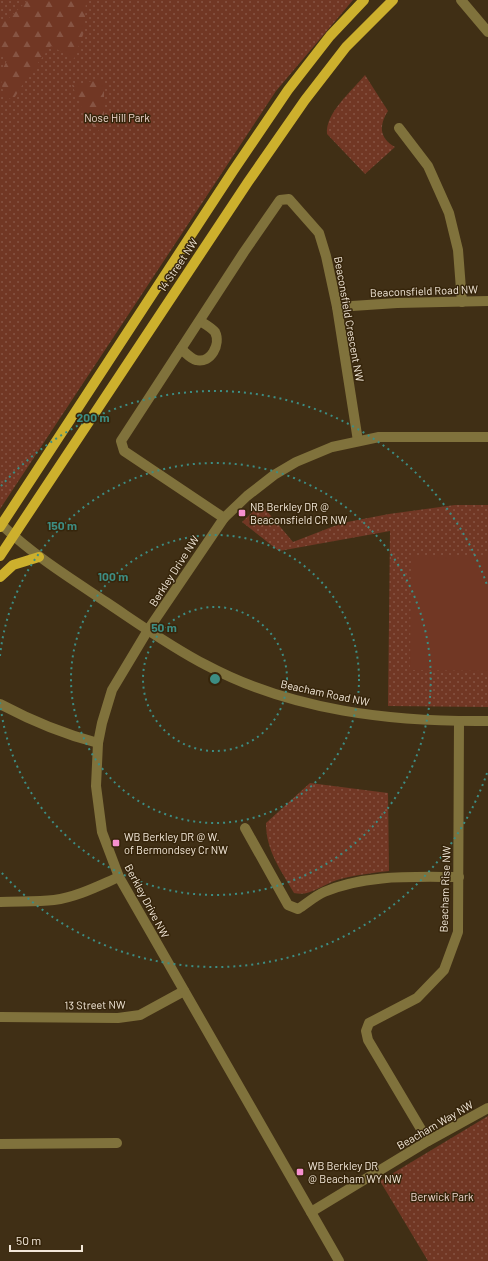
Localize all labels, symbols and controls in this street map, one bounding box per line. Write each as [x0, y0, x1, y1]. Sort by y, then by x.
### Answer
park label: Nose Hill Park [84, 111, 150, 124]
street label: 14 Street NW [155, 235, 200, 294]
street label: Beaconsfield Crescent NW [332, 255, 367, 383]
street label: Beaconsfield Road NW [370, 282, 479, 299]
text: 200 m [77, 410, 109, 424]
place label: NB Berkley DR @ Beaconsfield CR NW [250, 500, 348, 526]
marker: NB Berkley DR @ Beaconsfield CR NW [237, 508, 247, 518]
text: 150 m [47, 518, 77, 532]
street label: Berkley Drive NW [146, 533, 201, 608]
text: 100 m [98, 569, 128, 583]
text: 50 m [151, 620, 177, 634]
centre of rings [208, 672, 222, 686]
street label: Beacham Road NW [279, 677, 371, 708]
place label: WB Berkley DR @ W. of Bermondsey Cr NW [124, 830, 228, 856]
marker: WB Berkley DR @ W. of Bermondsey Cr NW [111, 838, 121, 848]
street label: Beacham Rise NW [436, 845, 453, 933]
street label: Berkley Drive NW [123, 862, 172, 940]
street label: 13 Street NW [64, 997, 126, 1012]
street label: Beacham Way NW [394, 1097, 476, 1152]
place label: WB Berkley DR @ Beacham WY NW [308, 1159, 402, 1185]
marker: WB Berkley DR @ Beacham WY NW [295, 1167, 305, 1177]
park label: Berwick Park [411, 1190, 474, 1203]
scale bar [10, 1227, 82, 1253]
text: 50 m [16, 1233, 41, 1247]

